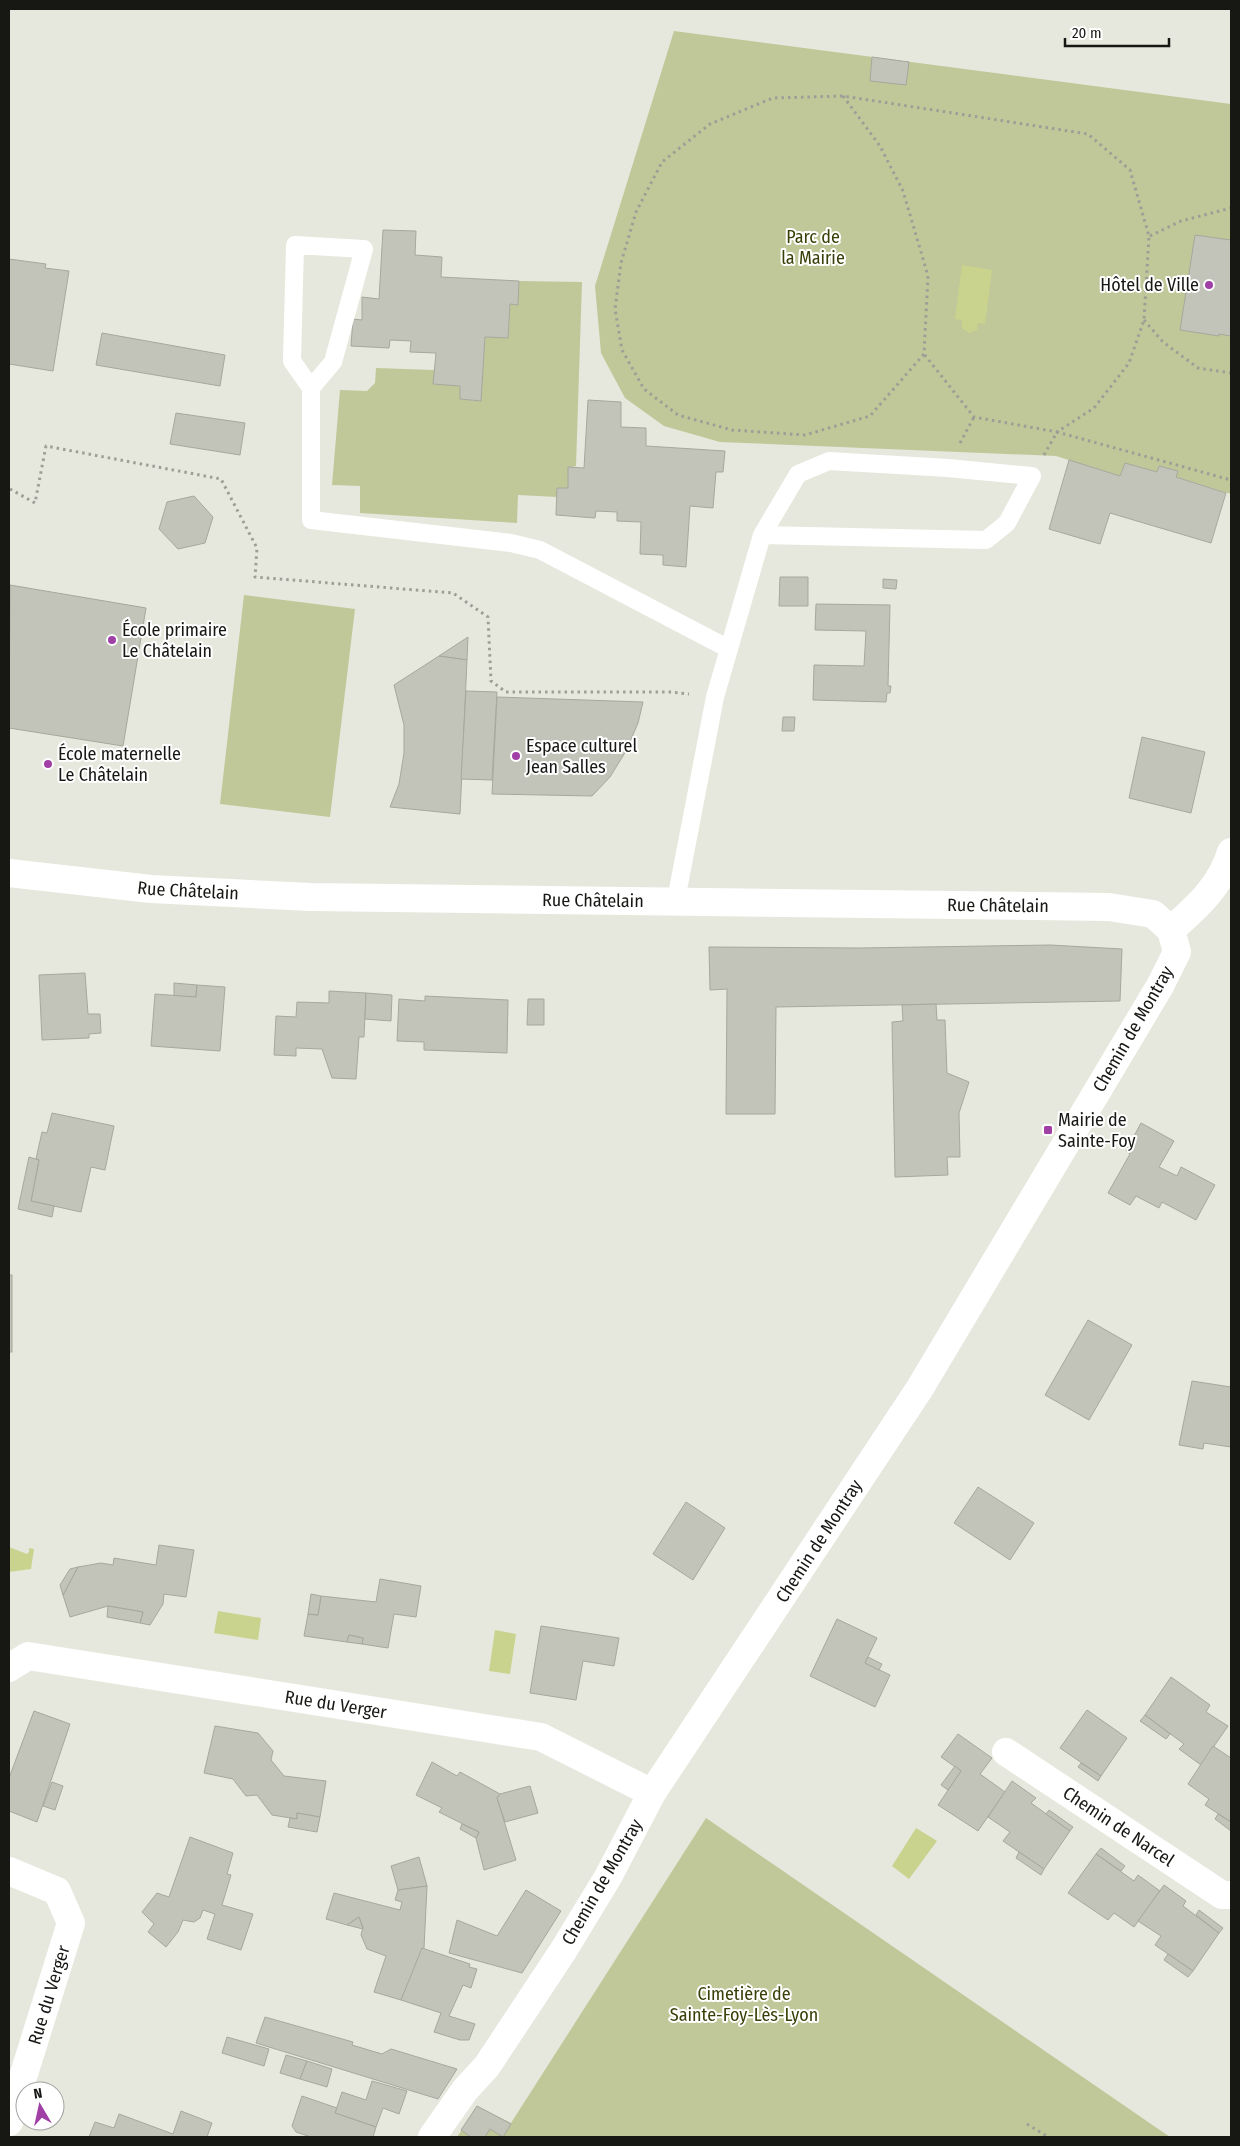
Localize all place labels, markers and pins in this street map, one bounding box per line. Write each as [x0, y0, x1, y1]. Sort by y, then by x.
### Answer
place label: Hôtel de Ville [1100, 274, 1199, 296]
marker: Hôtel de Ville [1203, 279, 1215, 291]
place label: École primaire Le Châtelain [122, 618, 227, 662]
marker: École primaire Le Châtelain [106, 634, 118, 646]
place label: Espace culturel Jean Salles [526, 735, 637, 778]
place label: École maternelle Le Châtelain [58, 742, 181, 786]
marker: Espace culturel Jean Salles [510, 750, 522, 762]
marker: École maternelle Le Châtelain [42, 758, 54, 770]
place label: Mairie de Sainte-Foy [1058, 1109, 1136, 1152]
marker: Mairie de Sainte-Foy [1042, 1124, 1054, 1136]

